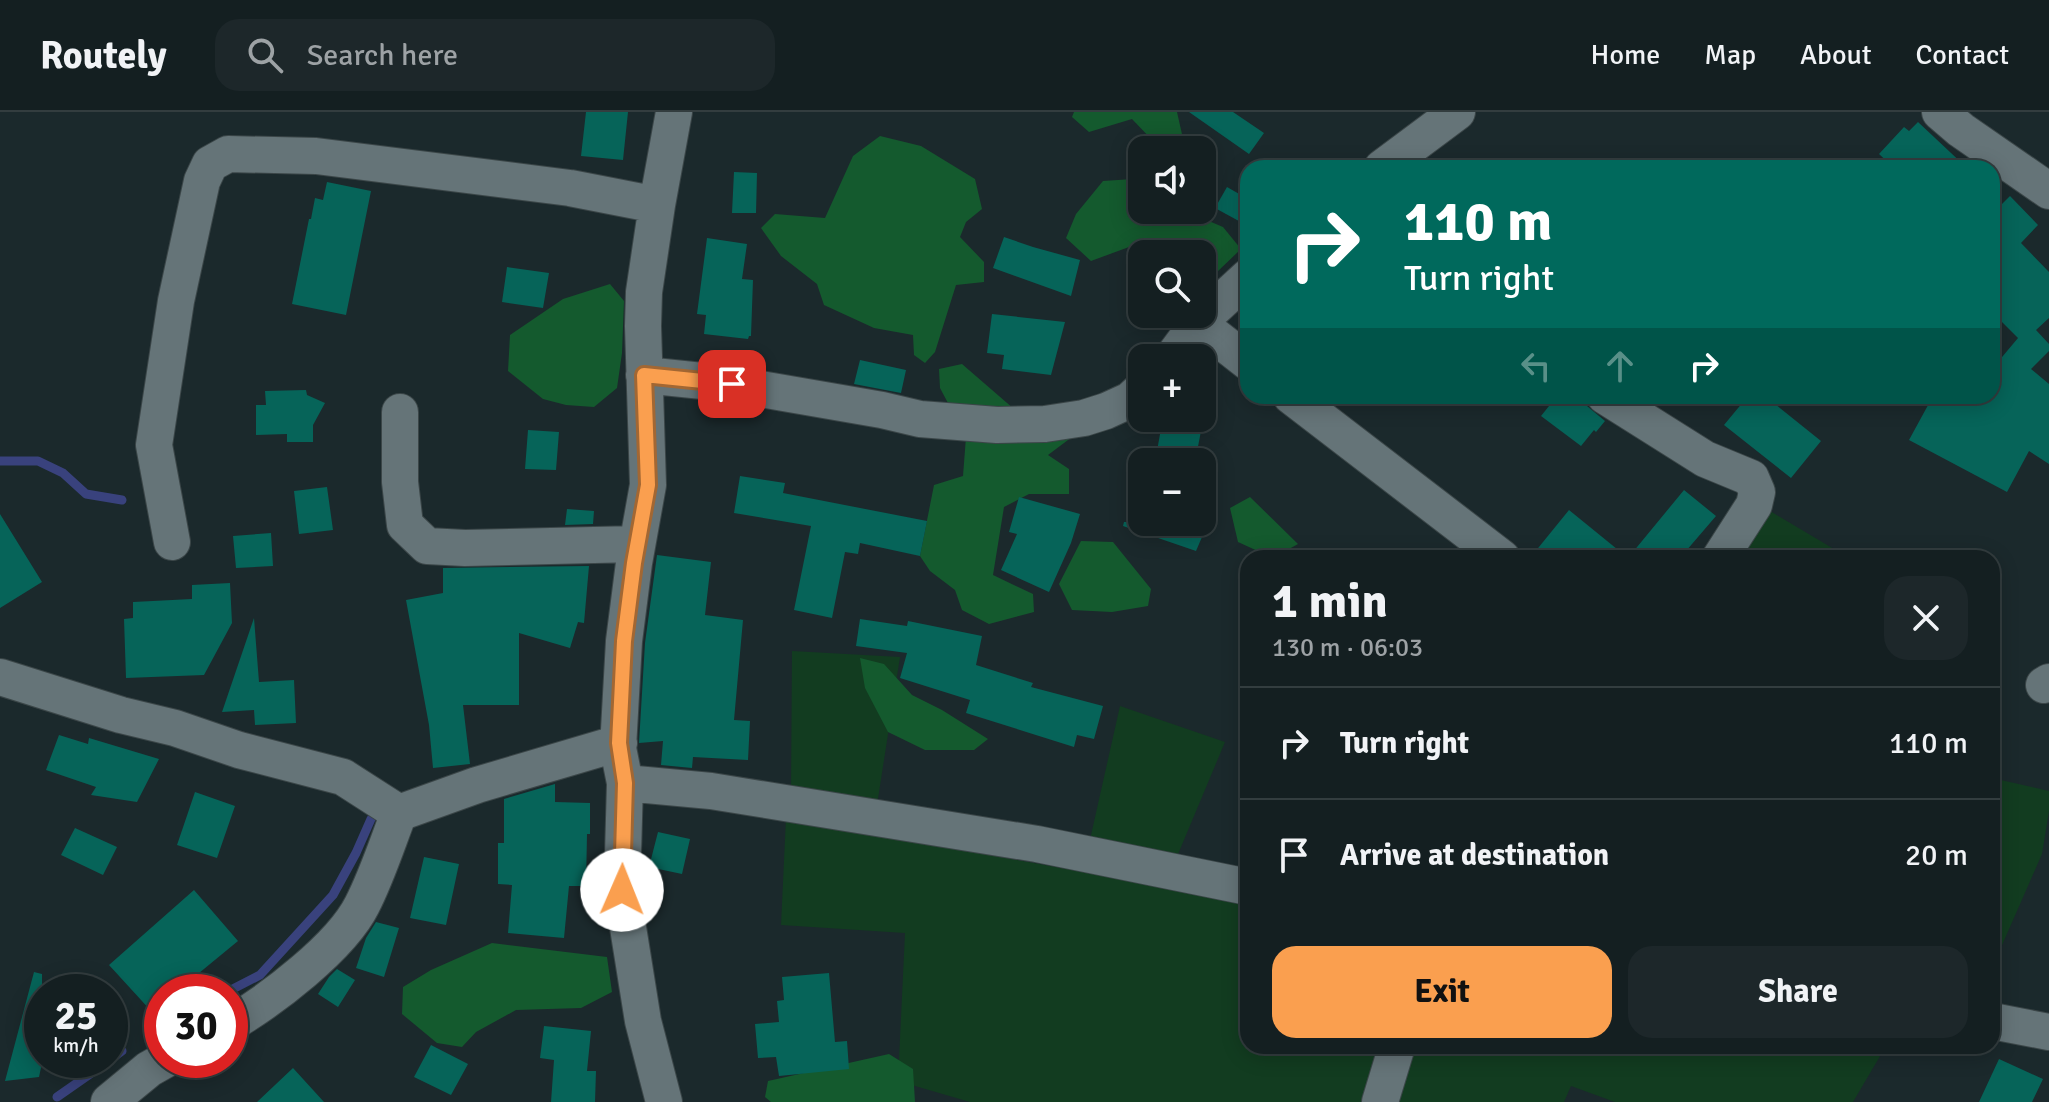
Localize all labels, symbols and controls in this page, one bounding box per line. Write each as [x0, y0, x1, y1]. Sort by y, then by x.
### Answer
search box [215, 19, 775, 91]
text: Routely [40, 32, 167, 79]
icon: search [243, 33, 287, 77]
text: Search here [307, 37, 458, 74]
text: Home [1591, 38, 1660, 72]
text: Map [1704, 38, 1756, 72]
text: About [1800, 38, 1872, 72]
text: Contact [1916, 38, 2009, 72]
map controls [1128, 136, 1216, 536]
button: sound [1128, 136, 1216, 224]
text: 110 m [1404, 187, 1552, 256]
icon: right [1272, 192, 1376, 296]
button: search [1128, 240, 1216, 328]
text: Turn right [1404, 256, 1554, 301]
button: + [1128, 344, 1216, 432]
icon: left [1514, 344, 1558, 388]
icon: ahead [1598, 344, 1642, 388]
icon: right [1682, 344, 1726, 388]
pin [698, 350, 766, 418]
icon: arrive [710, 362, 754, 406]
button: − [1128, 448, 1216, 536]
text: 1 min [1272, 572, 1388, 631]
button: close [1884, 576, 1968, 660]
text: 130 m · 06:03 [1272, 632, 1423, 664]
icon: right [1272, 721, 1316, 765]
text: Turn right [1340, 725, 1469, 762]
text: 110 m [1889, 725, 1968, 762]
icon: arrive [1272, 833, 1316, 877]
text: Arrive at destination [1340, 837, 1609, 874]
text: 20 m [1905, 837, 1968, 874]
position arrow [580, 848, 664, 932]
button: Exit [1272, 946, 1612, 1038]
button: Share [1628, 946, 1968, 1038]
speed limit sign: 30 [144, 974, 248, 1078]
text: 25 [54, 991, 98, 1041]
text: km/h [53, 1033, 99, 1058]

